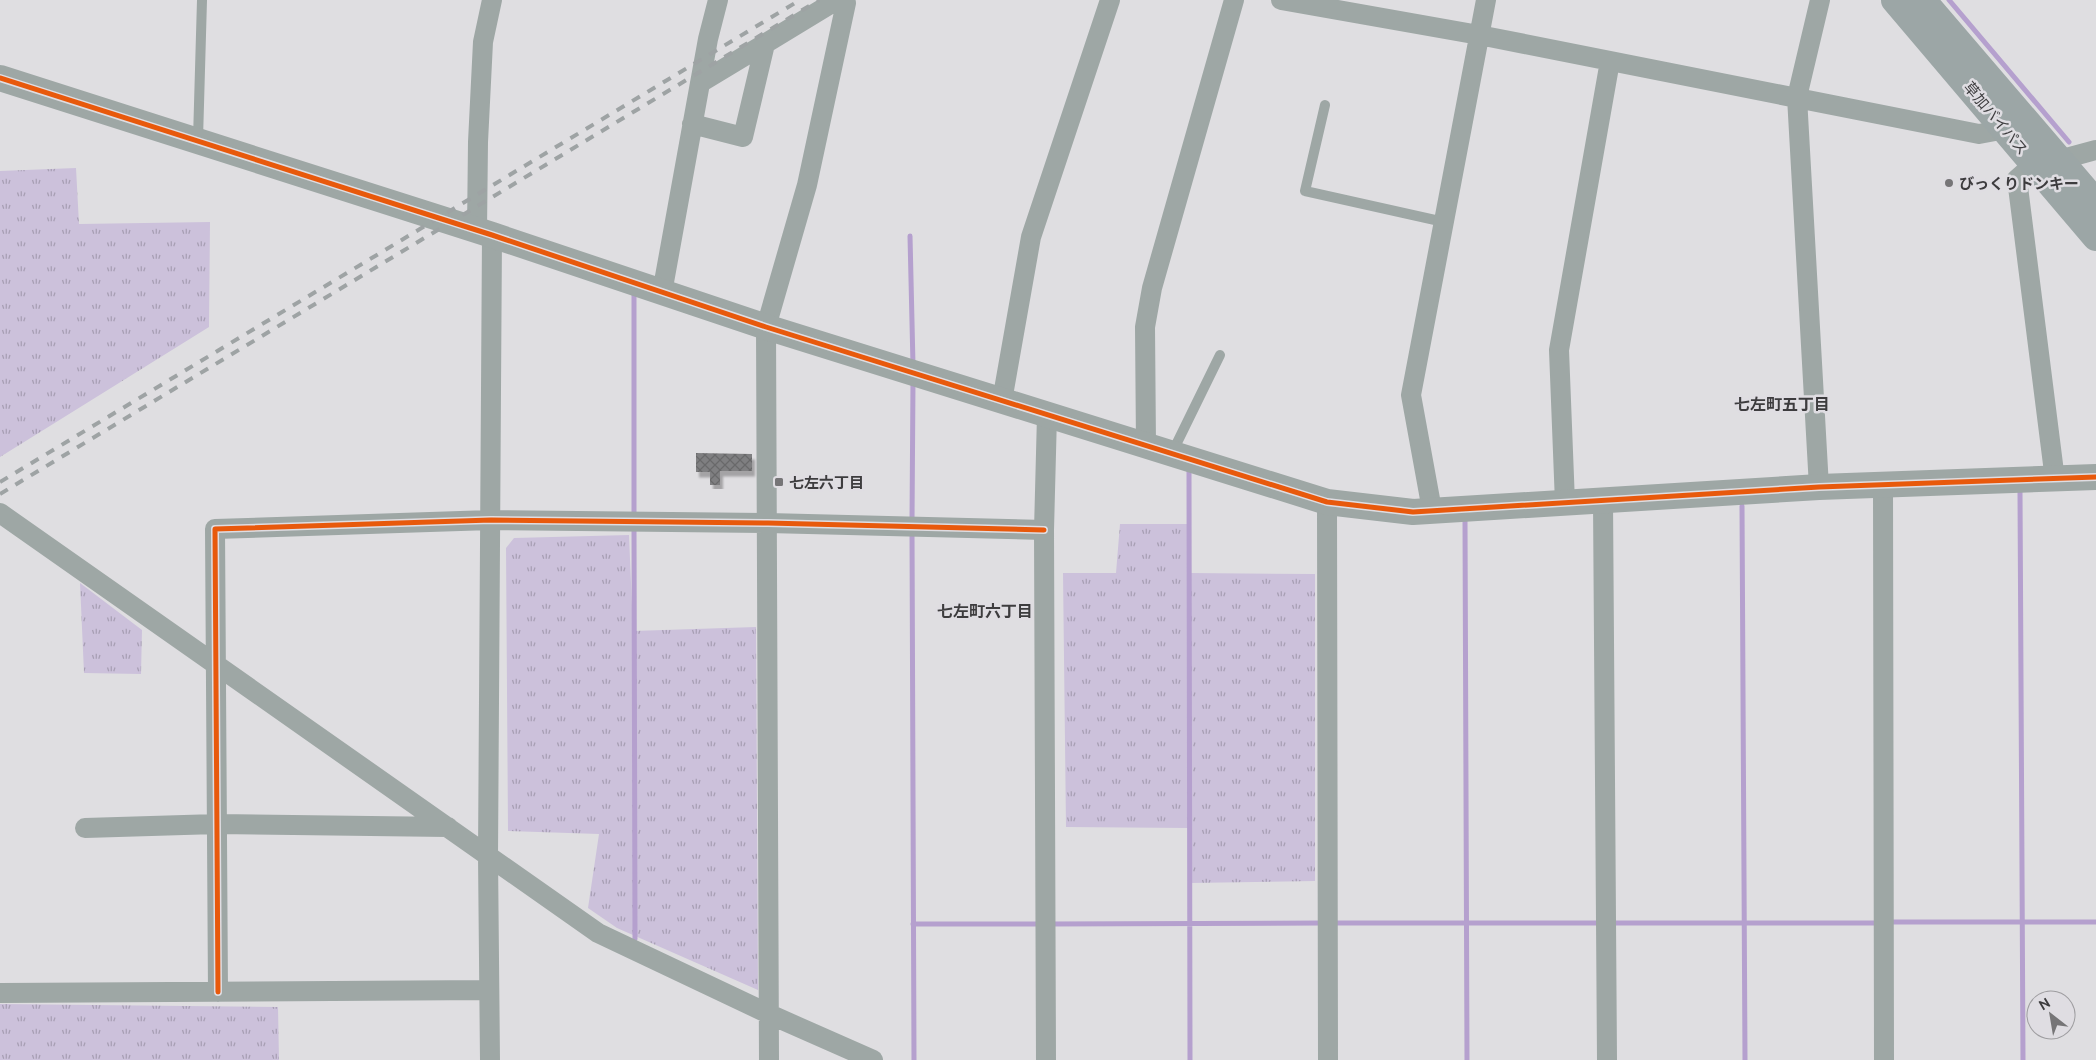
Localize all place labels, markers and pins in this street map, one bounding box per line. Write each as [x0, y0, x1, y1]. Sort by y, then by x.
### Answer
place label: びっくりドンキー [1959, 175, 2079, 192]
marker: びっくりドンキー [1943, 177, 1955, 189]
place label: 七左六丁目 [789, 474, 864, 491]
marker: 七左六丁目 [773, 476, 785, 488]

